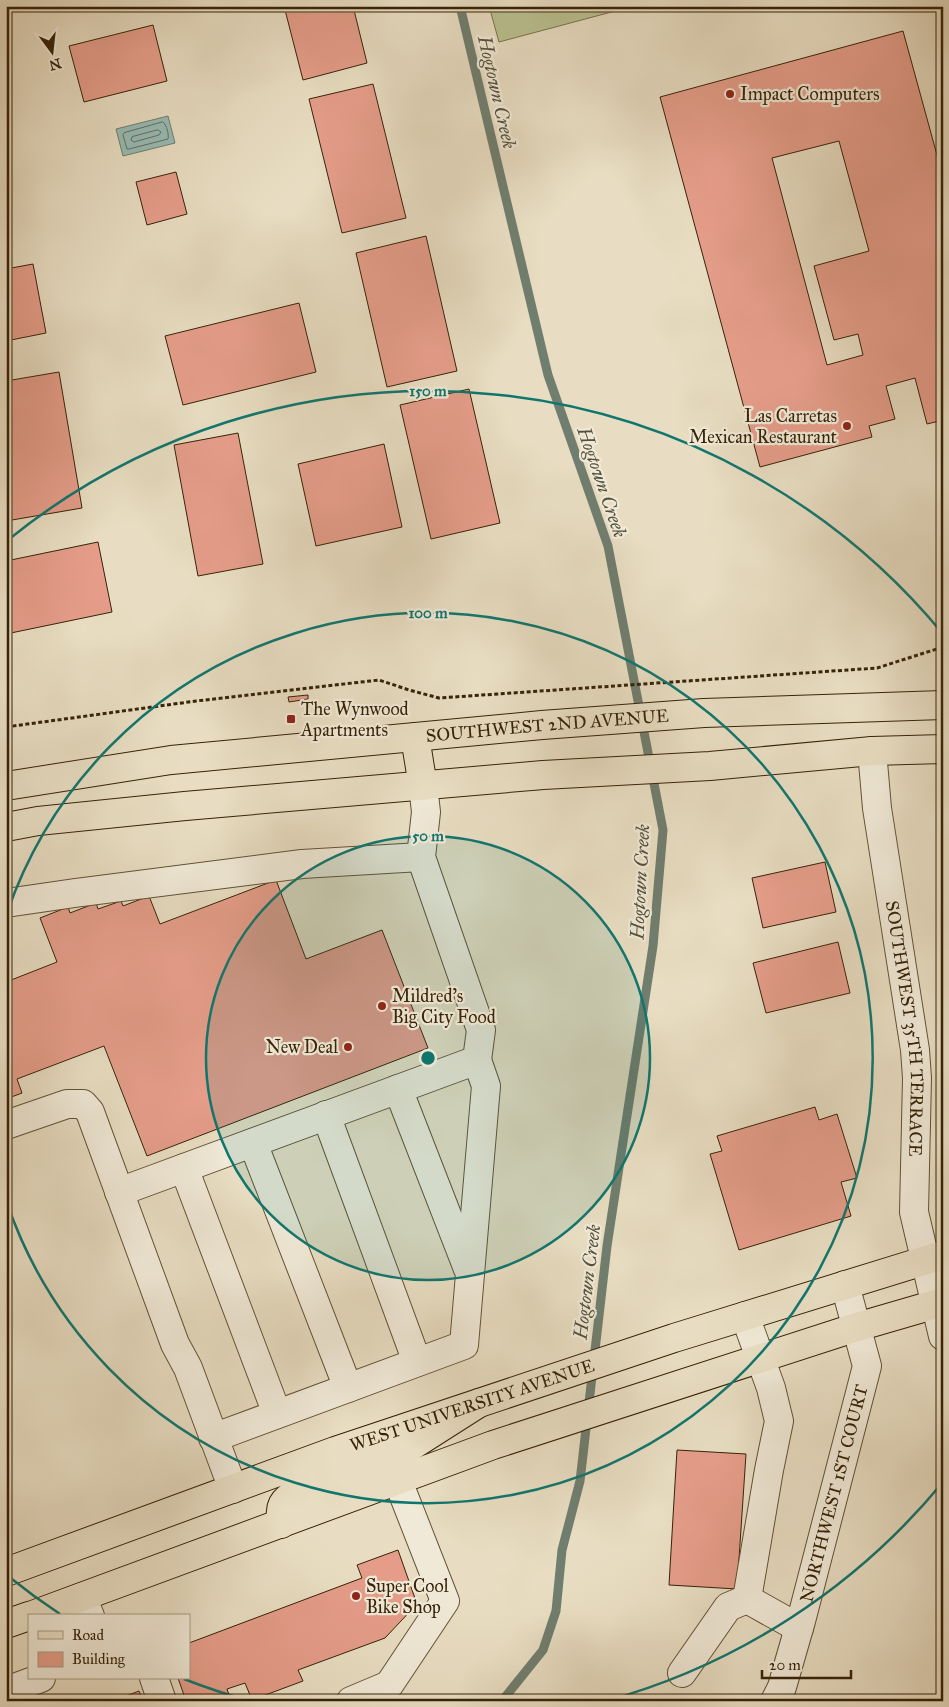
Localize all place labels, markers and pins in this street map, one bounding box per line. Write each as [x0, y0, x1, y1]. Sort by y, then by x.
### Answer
place label: Impact Computers [740, 83, 880, 105]
marker: Impact Computers [724, 88, 736, 100]
place label: Las Carretas Mexican Restaurant [689, 405, 838, 448]
marker: Las Carretas Mexican Restaurant [841, 420, 853, 432]
place label: The Wynwood Apartments [300, 698, 409, 741]
marker: The Wynwood Apartments [285, 713, 297, 725]
place label: Mildred's Big City Food [392, 985, 496, 1029]
marker: Mildred's Big City Food [376, 1000, 388, 1012]
place label: New Deal [266, 1036, 338, 1058]
marker: New Deal [342, 1041, 354, 1053]
centre of rings [419, 1049, 437, 1067]
place label: Super Cool Bike Shop [366, 1575, 449, 1618]
marker: Super Cool Bike Shop [350, 1590, 362, 1602]

